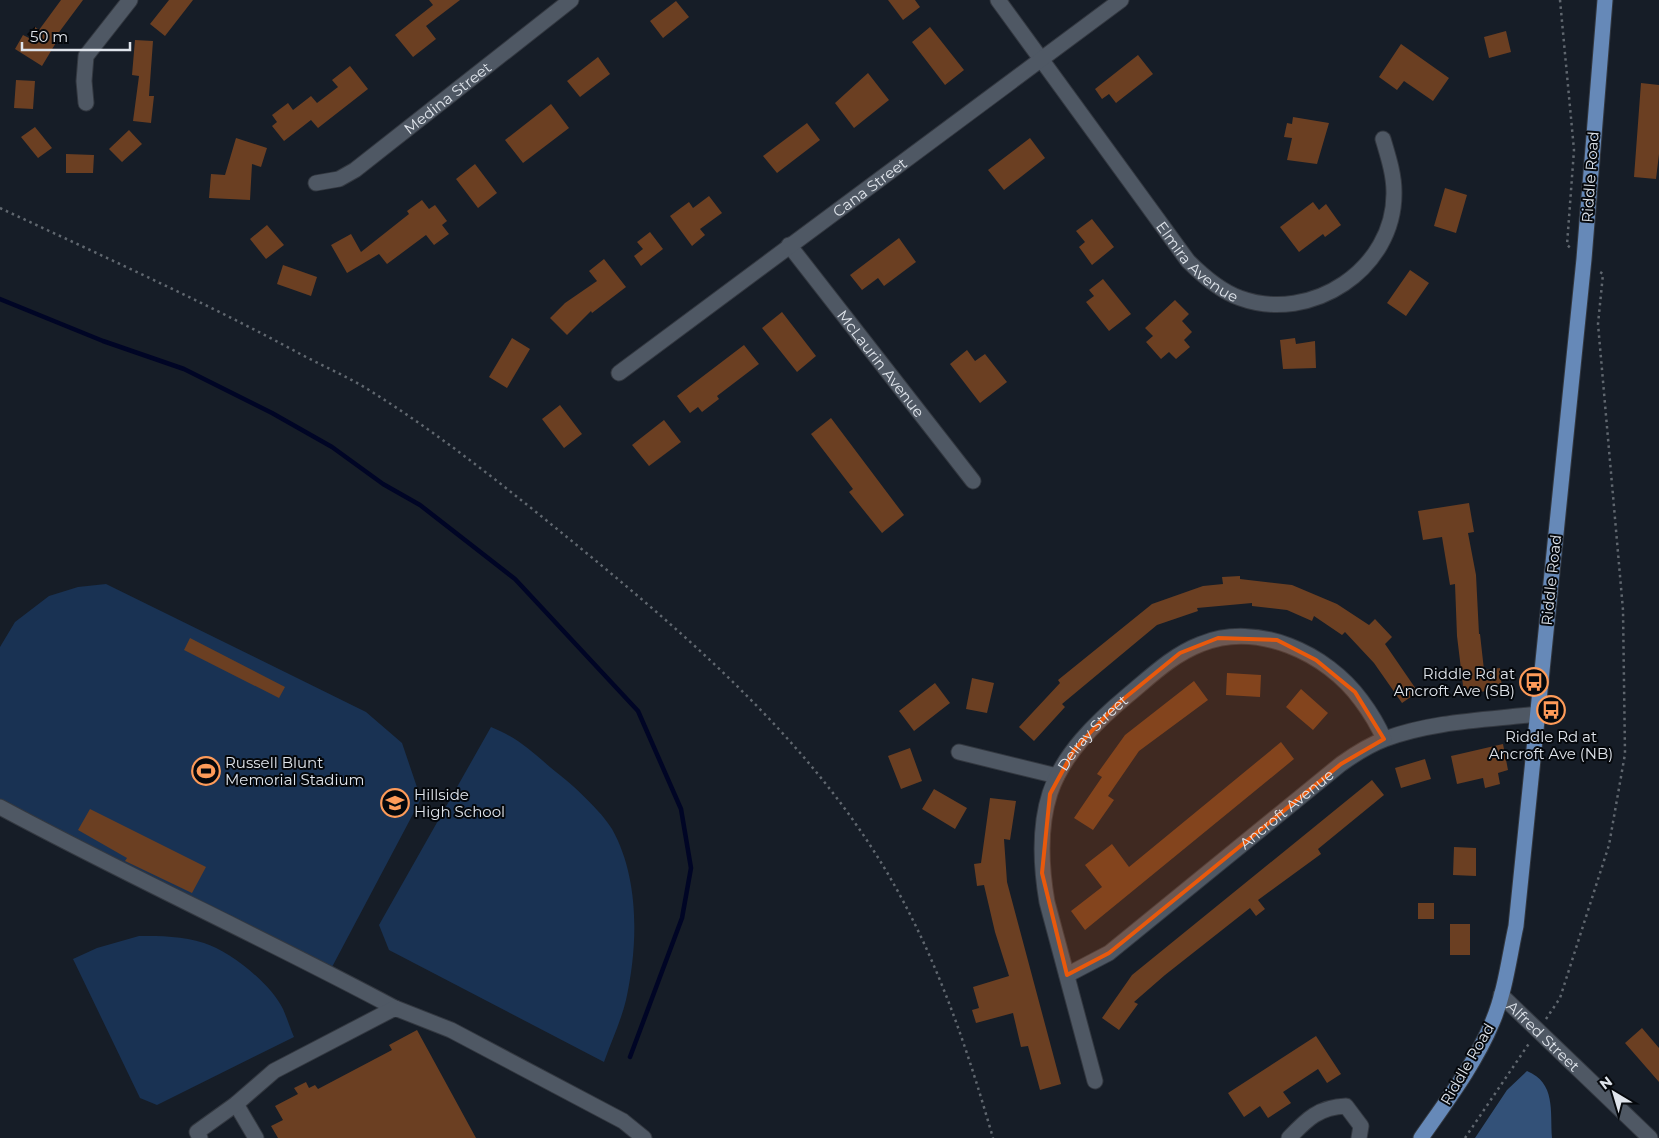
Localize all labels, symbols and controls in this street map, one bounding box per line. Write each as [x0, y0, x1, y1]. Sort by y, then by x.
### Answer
scale bar [22, 20, 130, 52]
text: 50 m [30, 27, 68, 46]
street label: Medina Street [400, 57, 495, 138]
street label: Riddle Road [1577, 131, 1603, 223]
street label: Cana Street [829, 153, 910, 221]
street label: Elmira Avenue [1152, 217, 1241, 306]
street label: McLaurin Avenue [833, 306, 929, 421]
street label: Riddle Road [1537, 534, 1565, 626]
place label: Riddle Rd at Ancroft Ave (SB) [1394, 664, 1515, 700]
bus stop icon: Riddle Rd at Ancroft Ave (SB) [1519, 667, 1549, 697]
street label: Delray Street [1053, 690, 1131, 774]
bus stop icon: Riddle Rd at Ancroft Ave (NB) [1536, 695, 1566, 725]
place label: Riddle Rd at Ancroft Ave (NB) [1489, 727, 1613, 763]
place label: Russell Blunt Memorial Stadium [225, 753, 365, 789]
sports icon: Russell Blunt Memorial Stadium [191, 756, 221, 786]
street label: Ancroft Avenue [1235, 765, 1337, 853]
place label: Hillside High School [414, 785, 505, 821]
school or university icon: Hillside High School [380, 788, 410, 818]
street label: Alfred Street [1503, 996, 1584, 1075]
street label: Riddle Road [1436, 1020, 1498, 1108]
north arrow [1589, 1068, 1639, 1118]
text: N [1596, 1072, 1616, 1093]

